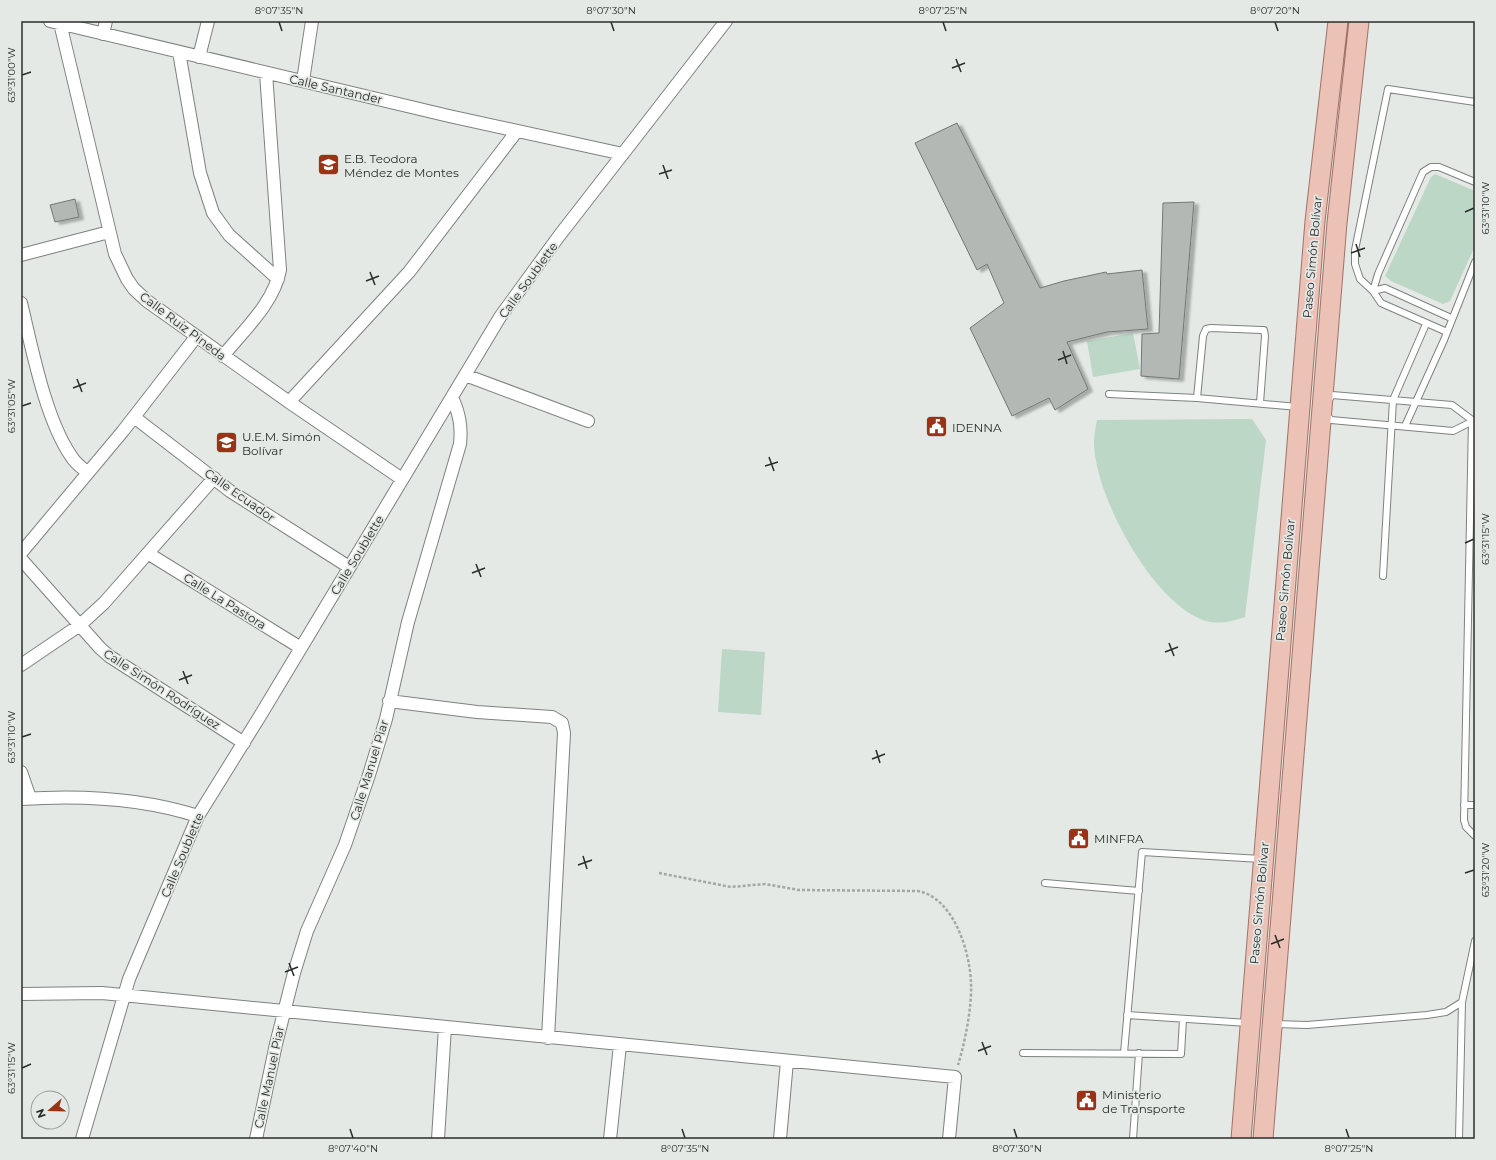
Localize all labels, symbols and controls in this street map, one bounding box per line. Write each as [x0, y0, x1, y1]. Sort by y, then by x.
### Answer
text: 8°07'35"N [255, 4, 303, 17]
text: 8°07'30"N [586, 4, 636, 17]
text: 8°07'25"N [919, 4, 967, 17]
text: 8°07'20"N [1250, 4, 1300, 17]
text: 63°31'00"W [5, 47, 18, 103]
street label: Calle Santander [288, 71, 384, 107]
place label: E.B. Teodora Méndez de Montes [344, 151, 459, 180]
school or university icon: E.B. Teodora Méndez de Montes [316, 152, 342, 178]
text: 63°31'10"W [1479, 182, 1492, 234]
street label: Paseo Simón Bolívar [1299, 195, 1325, 319]
street label: Calle Soublette [495, 239, 561, 321]
street label: Calle Ruiz Pineda [137, 289, 229, 363]
text: 63°31'05"W [5, 379, 18, 433]
public building icon: IDENNA [923, 414, 949, 440]
place label: IDENNA [952, 420, 1002, 435]
place label: U.E.M. Simón Bolívar [242, 429, 321, 458]
school or university icon: U.E.M. Simón Bolívar [214, 430, 240, 456]
street label: Calle Ecuador [202, 465, 278, 525]
street label: Calle Soublette [327, 512, 387, 598]
text: 63°31'15"W [1479, 513, 1492, 565]
street label: Paseo Simón Bolívar [1272, 518, 1298, 642]
street label: Calle La Pastora [181, 570, 269, 632]
street label: Calle Simón Rodríguez [101, 646, 223, 732]
text: 63°31'10"W [5, 711, 18, 763]
street label: Calle Manuel Piar [347, 718, 391, 822]
street label: Calle Soublette [157, 810, 207, 900]
public building icon: MINFRA [1065, 825, 1091, 851]
place label: MINFRA [1094, 831, 1144, 846]
street label: Paseo Simón Bolívar [1246, 841, 1272, 965]
text: 63°31'20"W [1479, 843, 1492, 897]
street label: Calle Manuel Piar [251, 1024, 287, 1130]
text: 63°31'15"W [5, 1042, 18, 1094]
place label: Ministerio de Transporte [1102, 1087, 1185, 1116]
public building icon: Ministerio de Transporte [1074, 1088, 1100, 1114]
north arrow [30, 1090, 70, 1130]
text: N [33, 1107, 49, 1120]
text: 8°07'40"N [328, 1142, 378, 1155]
text: 8°07'35"N [661, 1142, 709, 1155]
text: 8°07'30"N [992, 1142, 1042, 1155]
text: 8°07'25"N [1325, 1142, 1373, 1155]

